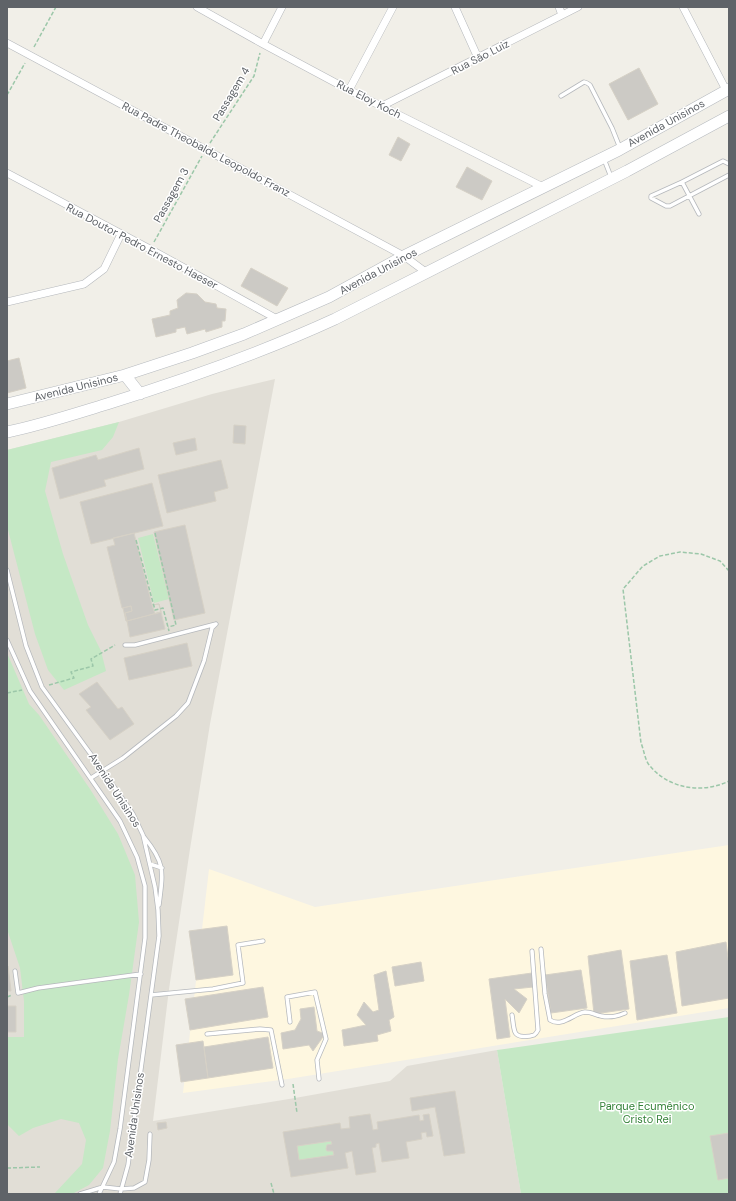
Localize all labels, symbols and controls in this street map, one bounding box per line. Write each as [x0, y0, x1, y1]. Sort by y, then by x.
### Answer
street label: Rua São Luiz [449, 36, 511, 78]
street label: Passagem 4 [209, 64, 253, 124]
street label: Rua Eloy Koch [334, 77, 404, 121]
street label: Avenida Unisinos [625, 96, 707, 150]
street label: Rua Padre Theobaldo Leopoldo Franz [119, 99, 293, 199]
street label: Passagem 3 [150, 165, 192, 225]
street label: Rua Doutor Pedro Ernesto Haeser [64, 200, 220, 292]
street label: Avenida Unisinos [337, 245, 419, 297]
street label: Avenida Unisinos [33, 370, 119, 404]
street label: Avenida Unisinos [86, 750, 144, 830]
street label: Avenida Unisinos [121, 1071, 147, 1159]
park label: Parque Ecumênico Cristo Rei [600, 1099, 694, 1126]

